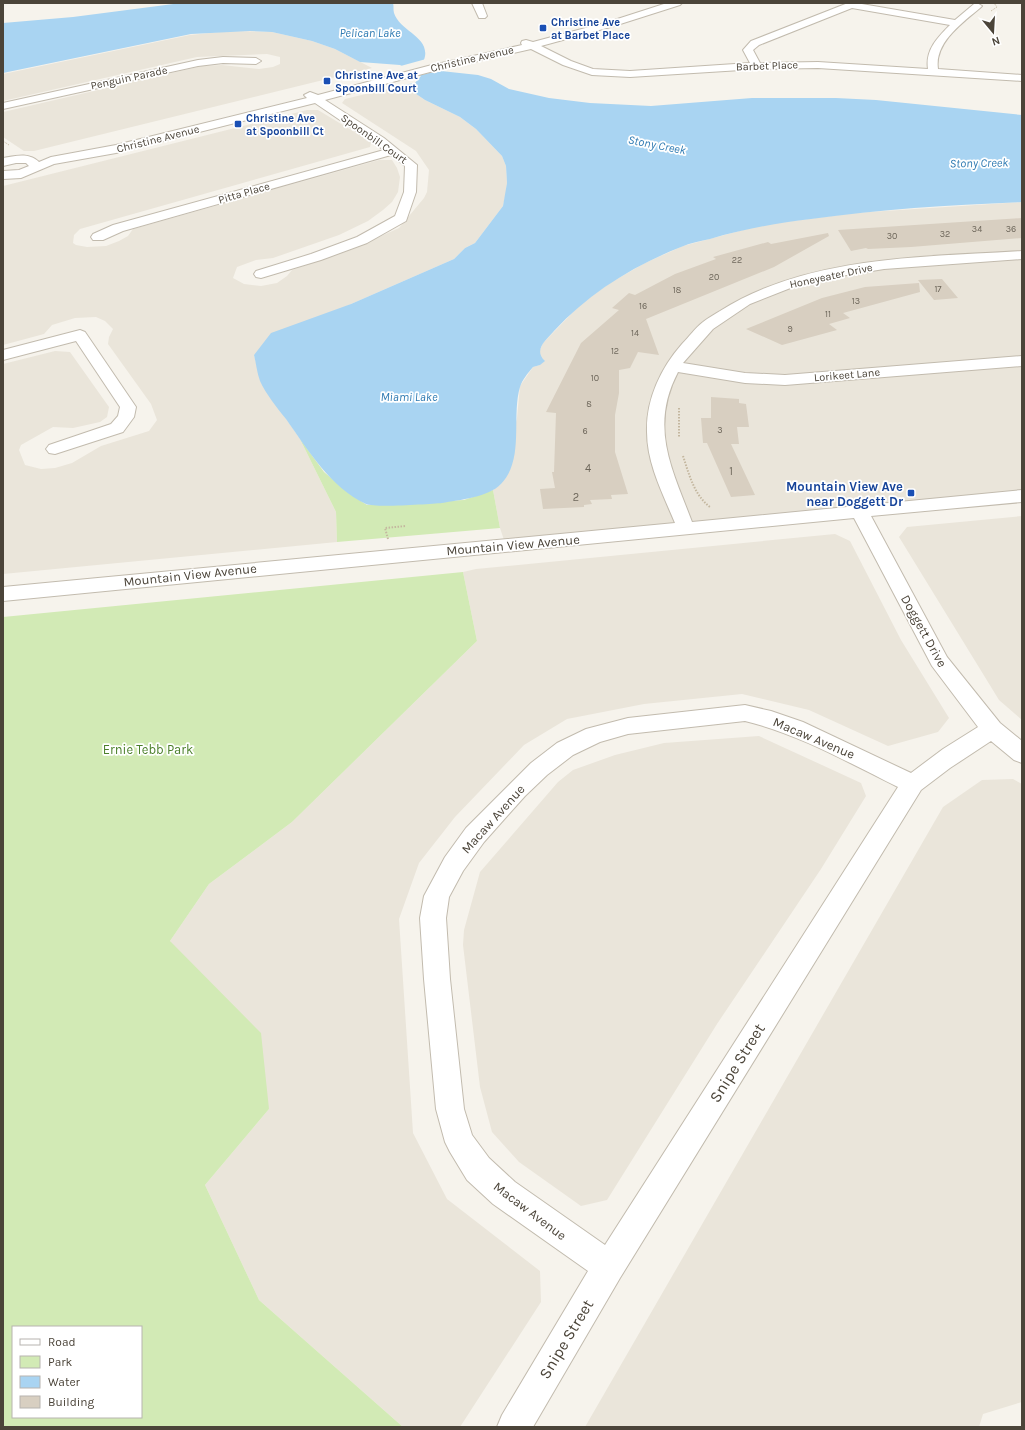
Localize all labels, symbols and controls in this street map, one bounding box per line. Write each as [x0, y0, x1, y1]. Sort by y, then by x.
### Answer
north arrow [973, 12, 1013, 52]
place label: Christine Ave at Barbet Place [551, 16, 630, 42]
marker: Christine Ave at Barbet Place [538, 23, 548, 33]
water label: Pelican Lake [339, 26, 401, 40]
text: N [990, 34, 1002, 48]
street label: Christine Avenue [429, 43, 515, 75]
street label: Barbet Place [736, 58, 799, 74]
street label: Penguin Parade [89, 63, 169, 92]
place label: Christine Ave at Spoonbill Court [335, 69, 418, 95]
marker: Christine Ave at Spoonbill Court [322, 76, 332, 86]
street label: Spoonbill Court [338, 111, 410, 167]
place label: Christine Ave at Spoonbill Ct [246, 112, 324, 138]
marker: Christine Ave at Spoonbill Ct [233, 119, 243, 129]
street label: Christine Avenue [115, 122, 201, 156]
water label: Stony Creek [627, 133, 688, 158]
water label: Stony Creek [950, 155, 1009, 171]
street label: Pitta Place [217, 179, 272, 207]
house number: 34 [972, 224, 982, 234]
house number: 36 [1006, 224, 1016, 234]
house number: 32 [940, 229, 950, 239]
house number: 30 [887, 231, 897, 241]
house number: 22 [732, 255, 742, 265]
street label: Honeyeater Drive [788, 261, 874, 291]
house number: 20 [709, 272, 719, 282]
house number: 17 [934, 284, 942, 294]
house number: 18 [673, 285, 682, 295]
house number: 13 [852, 296, 860, 306]
house number: 16 [639, 301, 647, 311]
house number: 11 [825, 309, 831, 319]
house number: 9 [787, 324, 793, 334]
house number: 14 [631, 328, 639, 338]
house number: 12 [611, 346, 619, 356]
street label: Lorikeet Lane [813, 366, 881, 384]
house number: 10 [591, 373, 599, 383]
water label: Miami Lake [380, 390, 438, 404]
house number: 8 [586, 399, 592, 409]
house number: 3 [717, 425, 723, 435]
house number: 6 [582, 426, 588, 436]
house number: 4 [585, 462, 591, 475]
house number: 1 [729, 465, 733, 478]
place label: Mountain View Ave near Doggett Dr [786, 479, 904, 509]
marker: Mountain View Ave near Doggett Dr [906, 488, 916, 498]
house number: 2 [573, 491, 579, 504]
street label: Mountain View Avenue [446, 532, 581, 558]
street label: Mountain View Avenue [123, 561, 258, 589]
street label: Doggett Drive [898, 592, 950, 670]
street label: Macaw Avenue [771, 714, 857, 762]
park label: Ernie Tebb Park [103, 742, 193, 757]
street label: Macaw Avenue [458, 781, 528, 856]
street label: Snipe Street [705, 1020, 769, 1106]
street label: Macaw Avenue [491, 1179, 570, 1243]
street label: Snipe Street [535, 1296, 597, 1382]
legend [12, 1326, 142, 1418]
text: Road [48, 1335, 76, 1349]
text: Park [48, 1355, 73, 1369]
text: Water [48, 1375, 81, 1389]
text: Building [48, 1395, 95, 1409]

